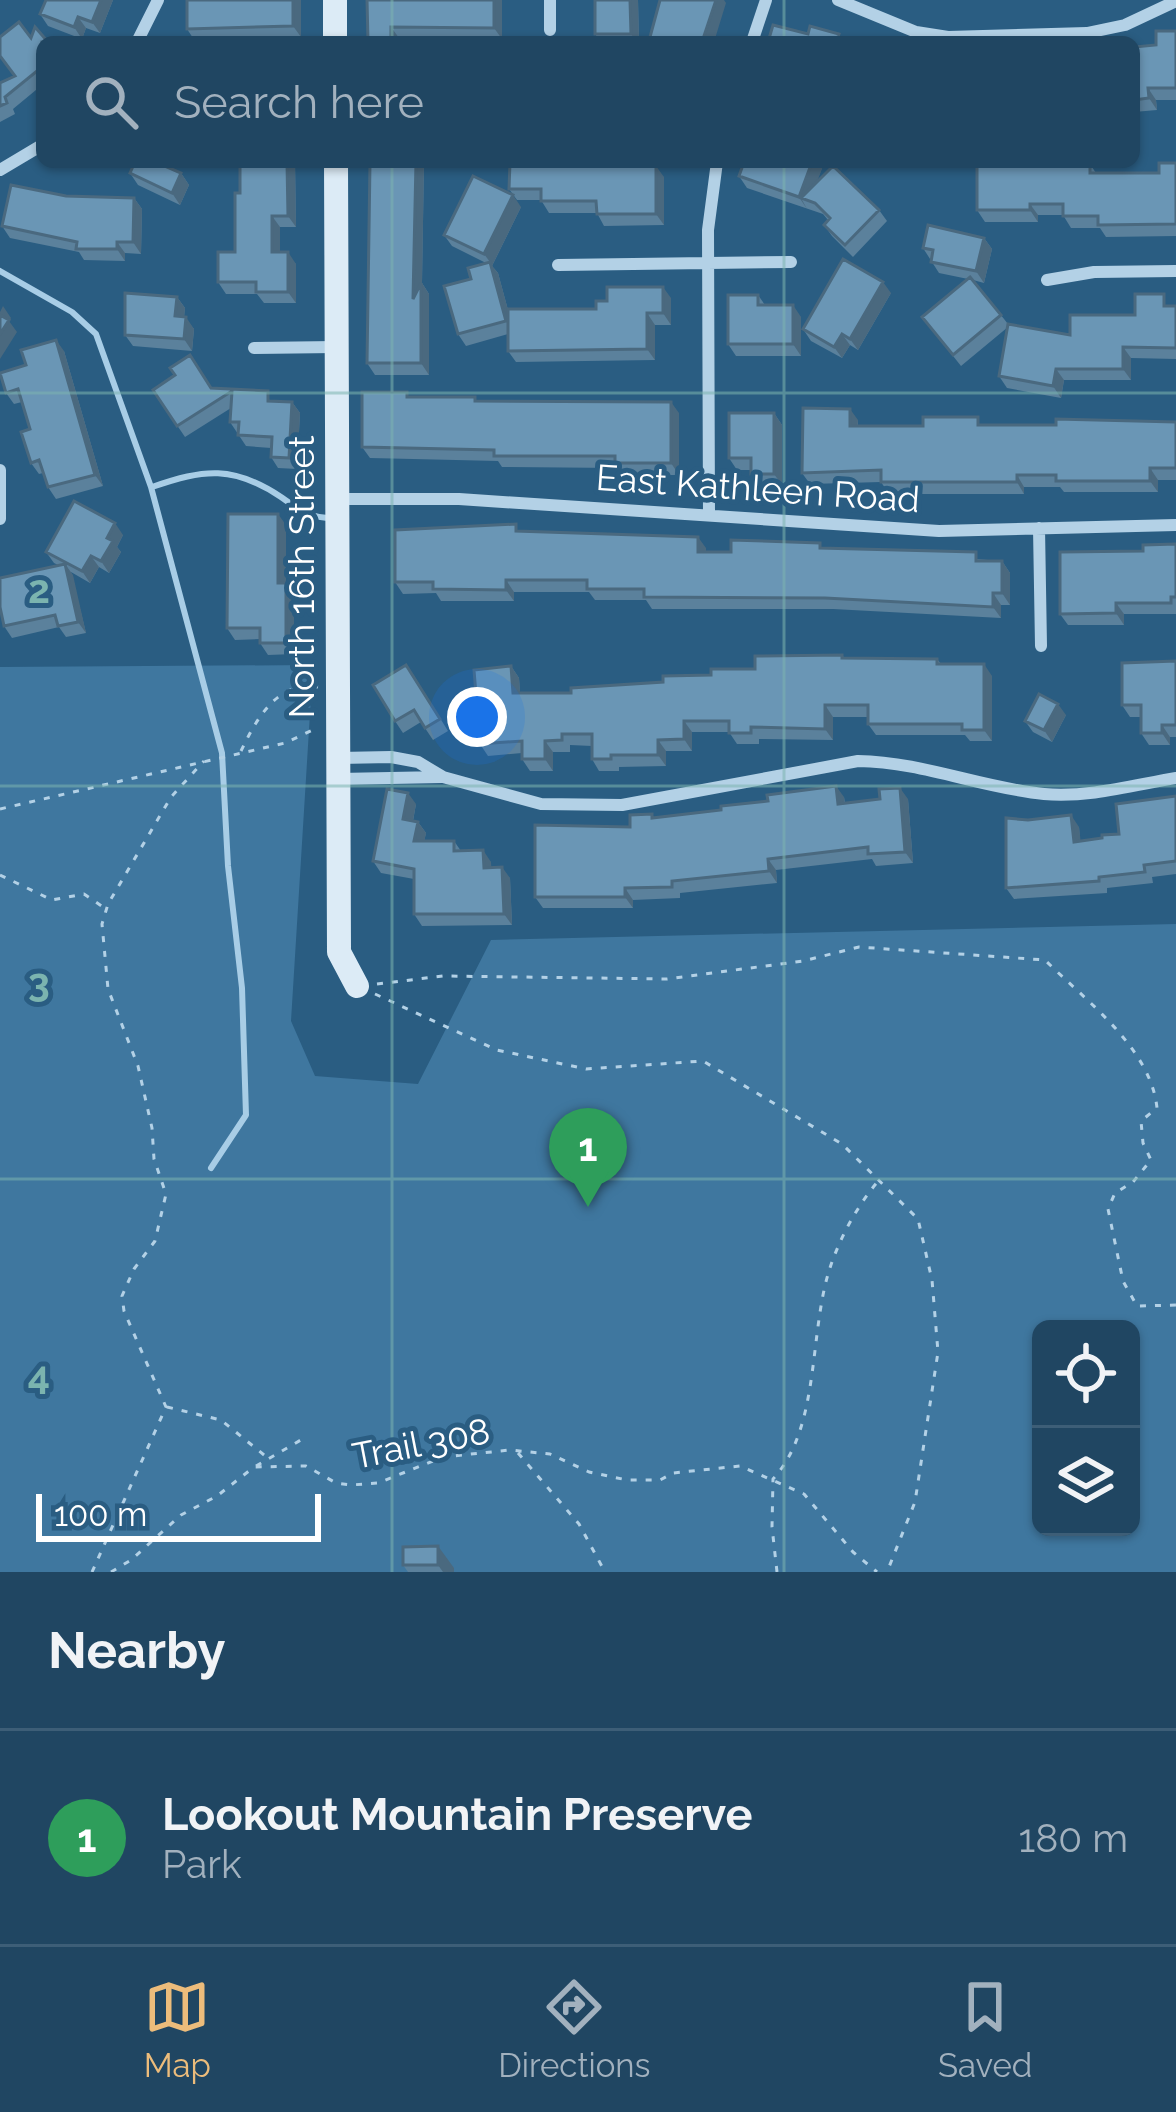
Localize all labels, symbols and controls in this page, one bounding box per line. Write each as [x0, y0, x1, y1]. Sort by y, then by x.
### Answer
search box [36, 36, 1140, 168]
icon: search [78, 69, 144, 135]
text: Search here [174, 76, 424, 129]
street label: North 16th Street [280, 436, 322, 718]
street label: East Kathleen Road [595, 456, 921, 520]
text: 2 [28, 566, 50, 612]
your location [447, 687, 507, 747]
text: 3 [28, 959, 50, 1005]
pin: 1 [549, 1108, 627, 1207]
map controls [1032, 1320, 1140, 1536]
button: locate [1032, 1320, 1140, 1428]
text: 4 [28, 1352, 50, 1398]
street label: Trail 308 [349, 1409, 493, 1477]
button: layers [1032, 1428, 1140, 1536]
scale bar [36, 1488, 321, 1541]
text: 100 m [54, 1495, 147, 1534]
text: Nearby [48, 1620, 225, 1680]
text: Lookout Mountain Preserve [162, 1788, 752, 1841]
text: 1 [77, 1815, 97, 1861]
text: 180 m [1019, 1815, 1128, 1861]
text: Park [162, 1841, 242, 1887]
tab: Map [144, 1974, 211, 2085]
tab: Directions [498, 1974, 651, 2085]
tab: Saved [938, 1974, 1032, 2085]

